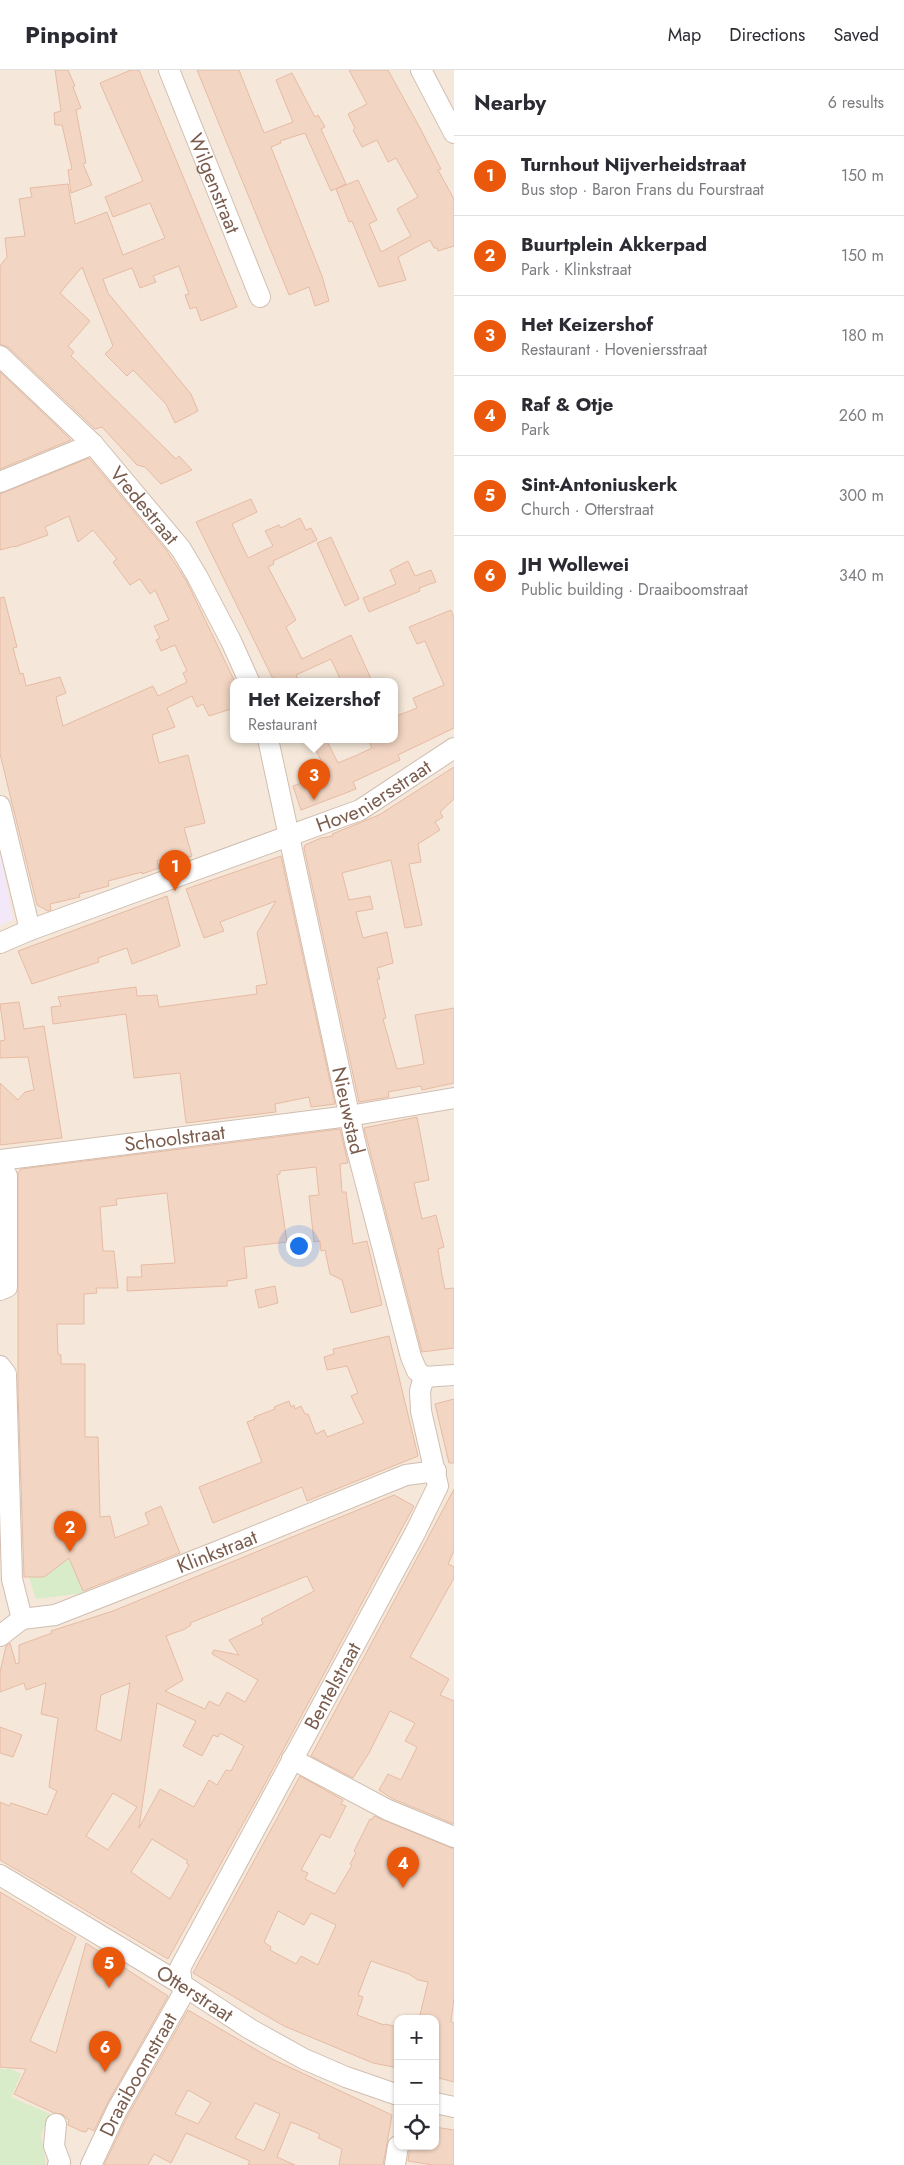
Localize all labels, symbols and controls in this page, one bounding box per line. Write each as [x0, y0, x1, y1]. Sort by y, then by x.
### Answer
text: Pinpoint [25, 17, 117, 52]
text: Map [668, 22, 701, 48]
text: Directions [729, 22, 805, 48]
text: Saved [833, 22, 879, 48]
text: Nearby [474, 88, 546, 118]
text: 6 results [828, 91, 884, 114]
street label: Wilgenstraat [181, 129, 248, 238]
text: Turnhout Nijverheidstraat [521, 151, 746, 178]
text: 1 [486, 164, 494, 187]
text: 150 m [841, 164, 884, 187]
text: Bus stop · Baron Frans du Fourstraat [521, 178, 764, 201]
text: Buurtplein Akkerpad [521, 231, 707, 258]
text: 2 [485, 244, 495, 267]
text: 150 m [841, 244, 884, 267]
text: Park · Klinkstraat [521, 258, 631, 281]
text: Het Keizershof [521, 311, 653, 338]
text: 3 [485, 324, 495, 347]
text: 180 m [841, 324, 884, 347]
text: Restaurant · Hoveniersstraat [521, 338, 707, 361]
text: Raf & Otje [521, 391, 613, 418]
text: 4 [484, 404, 496, 427]
text: 260 m [839, 404, 884, 427]
text: Park [521, 418, 550, 441]
street label: Vredestraat [103, 460, 186, 551]
text: Sint-Antoniuskerk [521, 471, 678, 498]
text: 5 [485, 484, 495, 507]
text: 300 m [839, 484, 884, 507]
text: Church · Otterstraat [521, 498, 654, 521]
text: JH Wollewei [521, 551, 629, 578]
text: 6 [485, 564, 495, 587]
text: 340 m [839, 564, 884, 587]
text: Public building · Draaiboomstraat [521, 578, 748, 601]
popup [230, 678, 398, 743]
text: Het Keizershof [248, 686, 380, 713]
text: Restaurant [248, 713, 317, 736]
street label: Hoveniersstraat [312, 752, 437, 839]
pin: 3 [298, 759, 330, 800]
pin: 1 [159, 850, 191, 891]
street label: Nieuwstad [325, 1064, 372, 1157]
street label: Schoolstraat [123, 1117, 227, 1159]
your location [286, 1233, 312, 1259]
pin: 2 [54, 1511, 86, 1552]
street label: Klinkstraat [172, 1522, 262, 1580]
street label: Bentelstraat [297, 1637, 368, 1735]
pin: 4 [387, 1847, 419, 1888]
pin: 5 [93, 1947, 125, 1988]
street label: Otterstraat [151, 1958, 239, 2029]
street label: Draaiboomstraat [92, 2007, 184, 2141]
map controls [394, 2015, 439, 2150]
button: + [394, 2015, 439, 2060]
pin: 6 [89, 2031, 121, 2072]
button: − [394, 2060, 439, 2105]
button: locate [394, 2105, 439, 2150]

